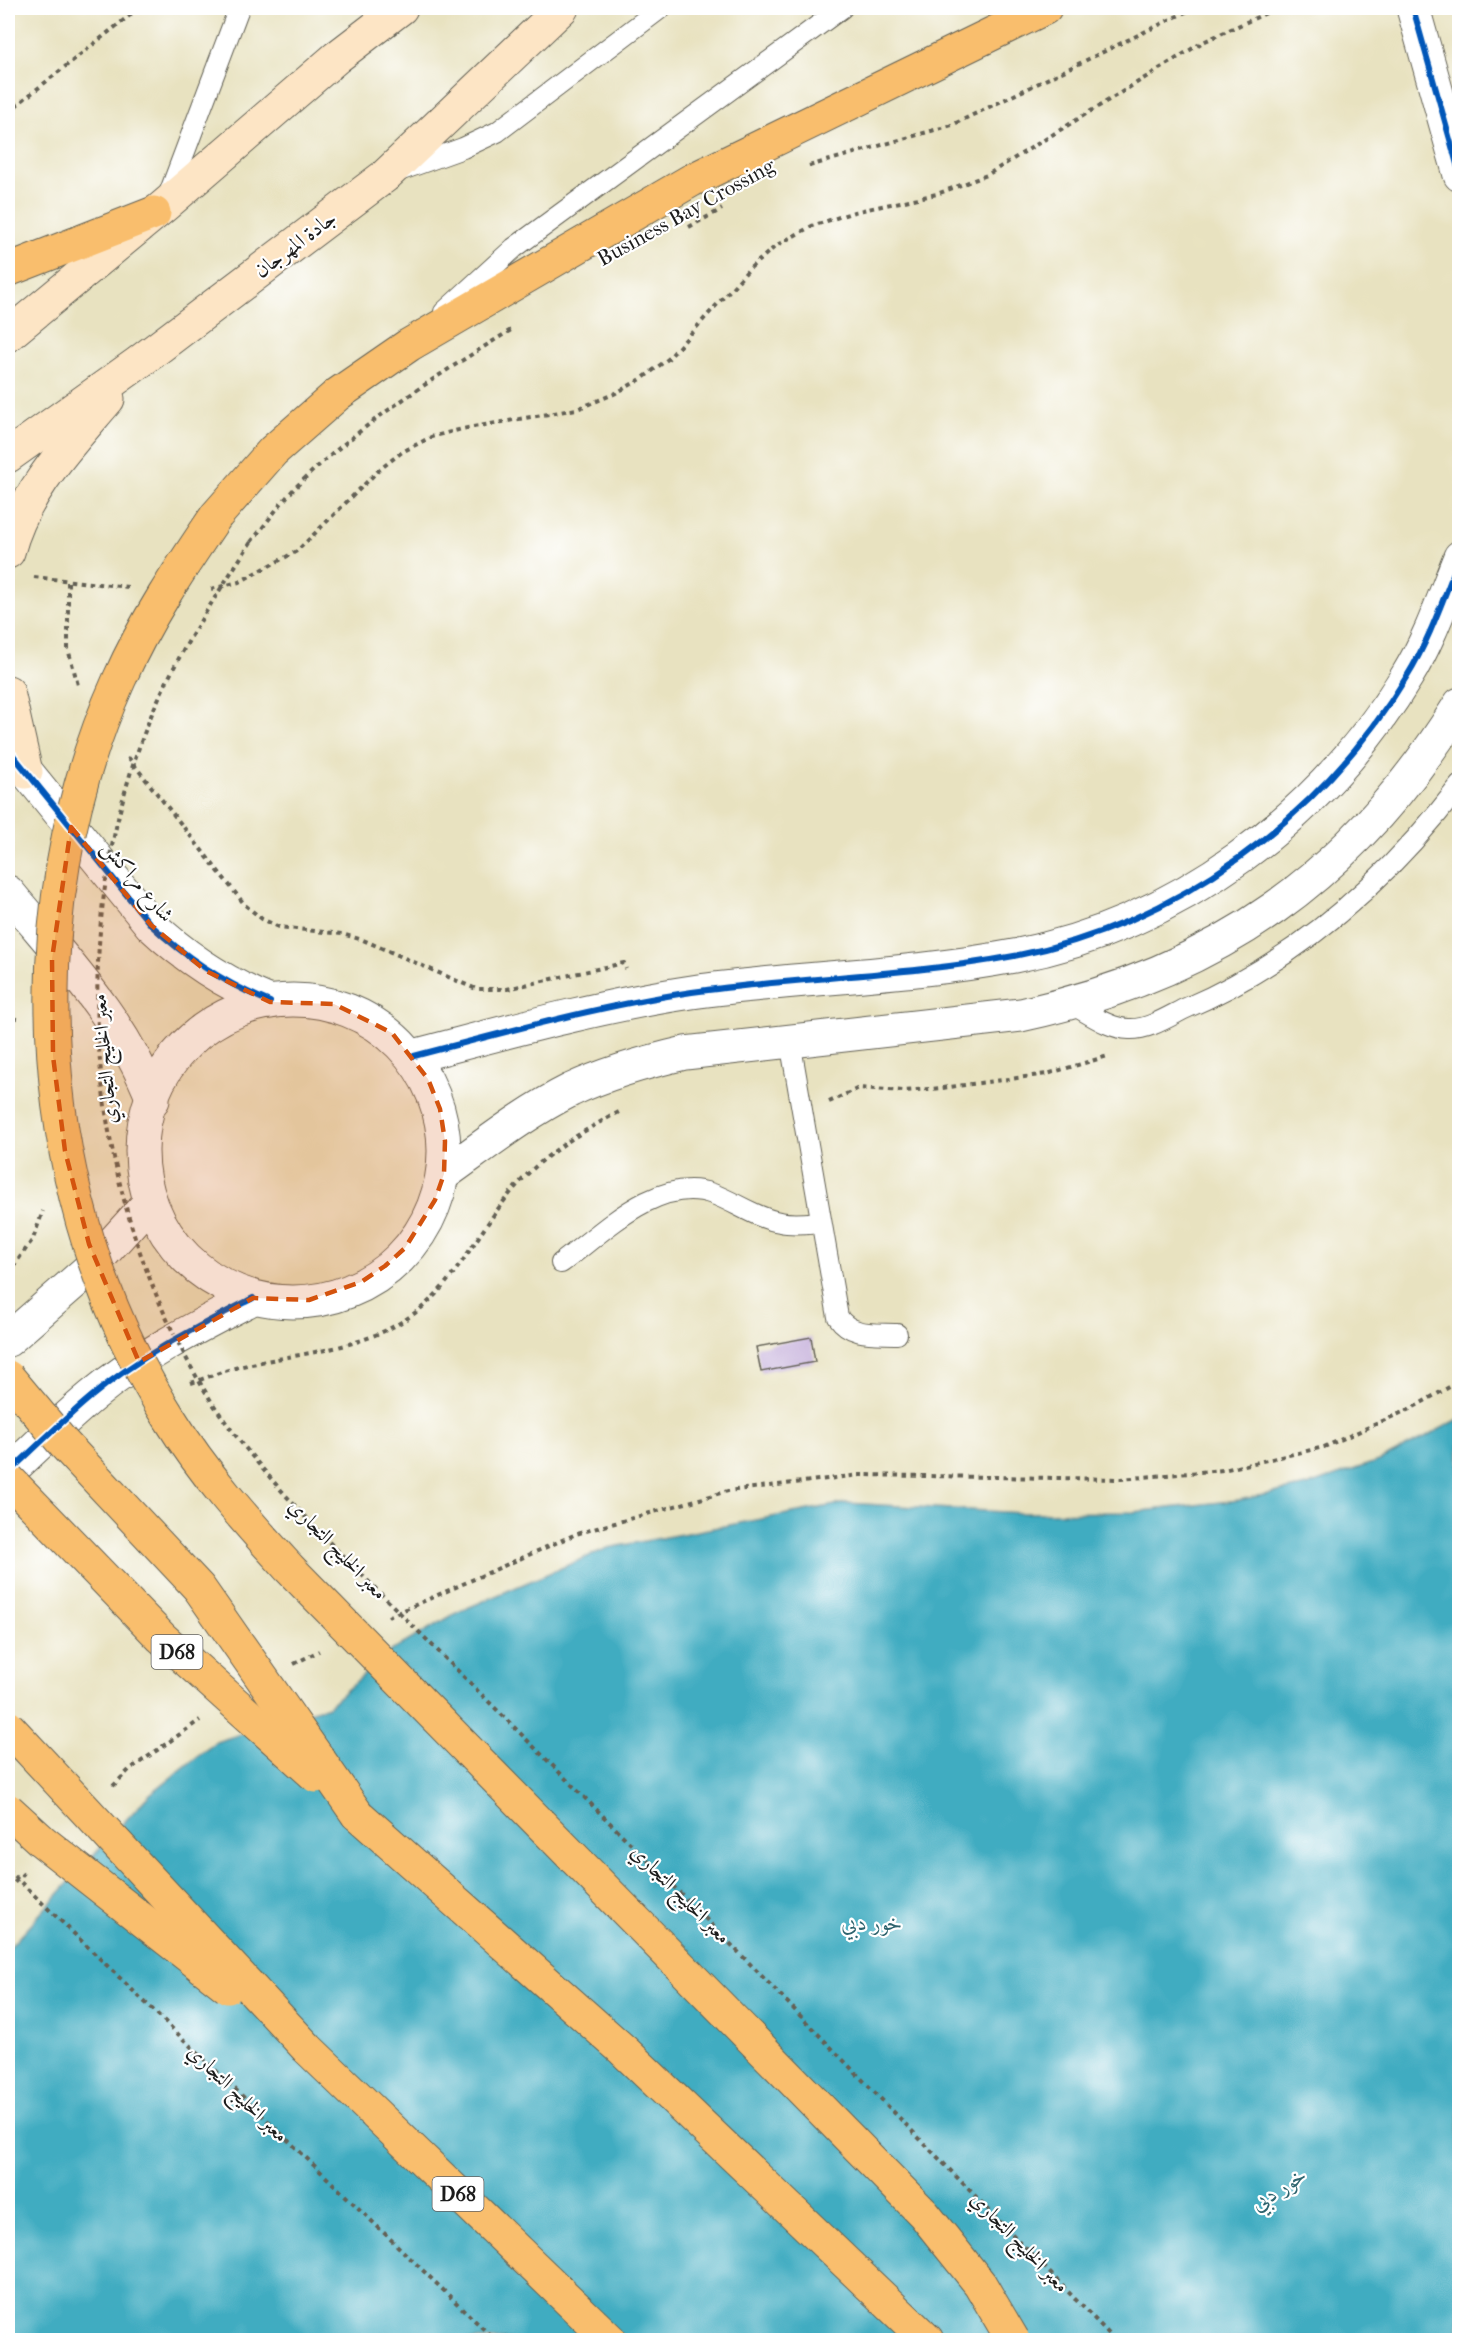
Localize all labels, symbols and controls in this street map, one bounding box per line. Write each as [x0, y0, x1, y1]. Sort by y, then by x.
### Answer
street label: Business Bay Crossing [593, 153, 780, 271]
street label: جادة المهرجان [249, 205, 341, 283]
street label: شارع مراكش [92, 835, 179, 931]
street label: معبر الخليج التجاري [86, 992, 129, 1125]
street label: معبر الخليج التجاري [279, 1494, 392, 1609]
road number: D68 [152, 1635, 202, 1669]
street label: معبر الخليج التجاري [621, 1839, 736, 1954]
water label: خور دبي [841, 1910, 903, 1941]
street label: معبر الخليج التجاري [178, 2039, 293, 2152]
water label: خور دبي [1246, 2161, 1315, 2221]
road number: D68 [432, 2177, 484, 2211]
street label: معبر الخليج التجاري [961, 2187, 1074, 2302]

